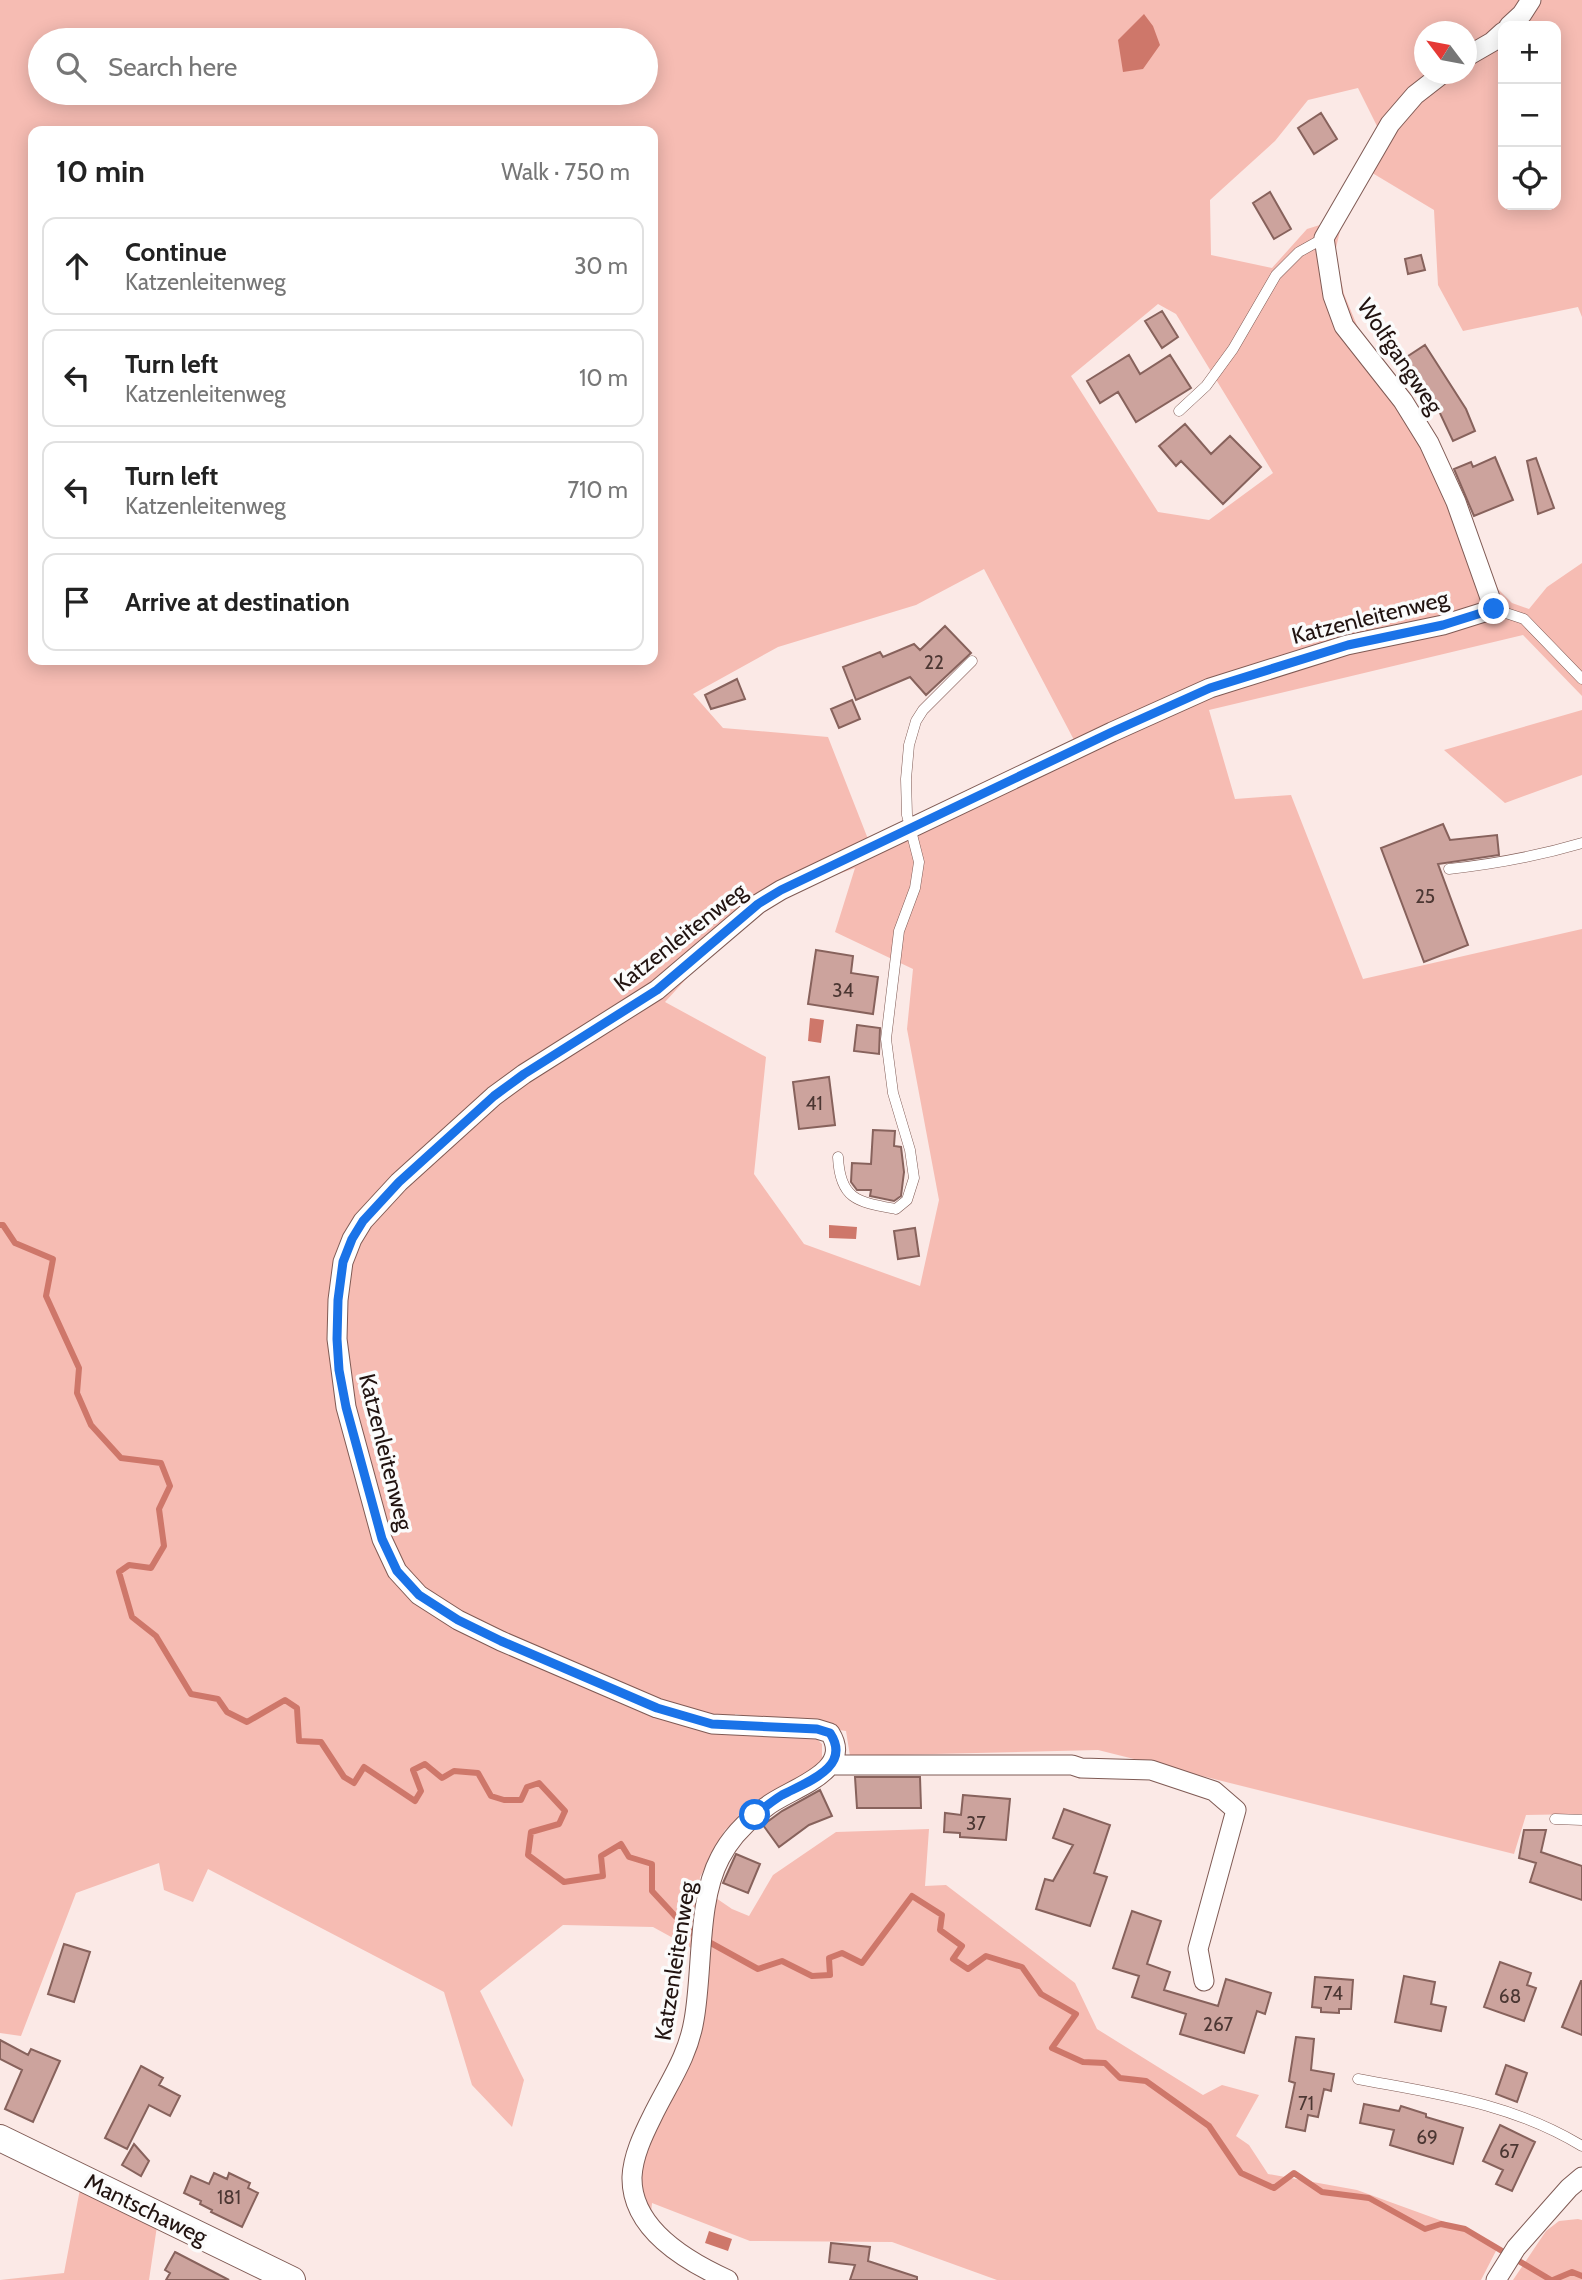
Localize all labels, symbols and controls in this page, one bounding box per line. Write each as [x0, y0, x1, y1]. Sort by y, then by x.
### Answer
north arrow [1414, 21, 1477, 84]
map controls [1498, 21, 1561, 210]
button: + [1498, 21, 1561, 84]
search box [28, 28, 658, 105]
icon: search [52, 48, 90, 86]
text: Search here [108, 51, 237, 83]
button: − [1498, 84, 1561, 147]
button: locate [1498, 147, 1561, 210]
text: 10 min [56, 153, 145, 190]
text: Walk · 750 m [501, 158, 630, 186]
text: Continue [125, 236, 227, 268]
icon: ahead [58, 247, 96, 285]
text: 30 m [574, 252, 628, 280]
text: Katzenleitenweg [125, 268, 286, 296]
street label: Wolfgangweg [1351, 293, 1449, 419]
text: Turn left [125, 348, 218, 380]
icon: left [58, 359, 96, 397]
text: 10 m [579, 364, 628, 392]
text: Katzenleitenweg [125, 380, 286, 408]
text: Turn left [125, 460, 218, 492]
icon: left [58, 471, 96, 509]
text: 710 m [568, 476, 628, 504]
text: Katzenleitenweg [125, 492, 286, 520]
icon: arrive [58, 583, 96, 621]
street label: Katzenleitenweg [1289, 584, 1452, 650]
text: Arrive at destination [125, 586, 350, 618]
route end [1478, 593, 1509, 624]
house number: 22 [924, 651, 944, 674]
street label: Katzenleitenweg [608, 876, 752, 997]
house number: 25 [1415, 885, 1435, 908]
house number: 34 [832, 979, 854, 1002]
house number: 41 [805, 1092, 823, 1115]
street label: Katzenleitenweg [353, 1371, 419, 1534]
route start [739, 1799, 770, 1830]
house number: 37 [966, 1812, 986, 1835]
street label: Katzenleitenweg [649, 1879, 701, 2043]
house number: 74 [1323, 1982, 1343, 2005]
house number: 68 [1499, 1985, 1521, 2008]
house number: 267 [1203, 2013, 1234, 2036]
house number: 71 [1298, 2092, 1314, 2115]
house number: 69 [1416, 2126, 1438, 2149]
house number: 67 [1499, 2140, 1520, 2163]
street label: Mantschaweg [80, 2167, 212, 2251]
house number: 181 [217, 2186, 241, 2209]

